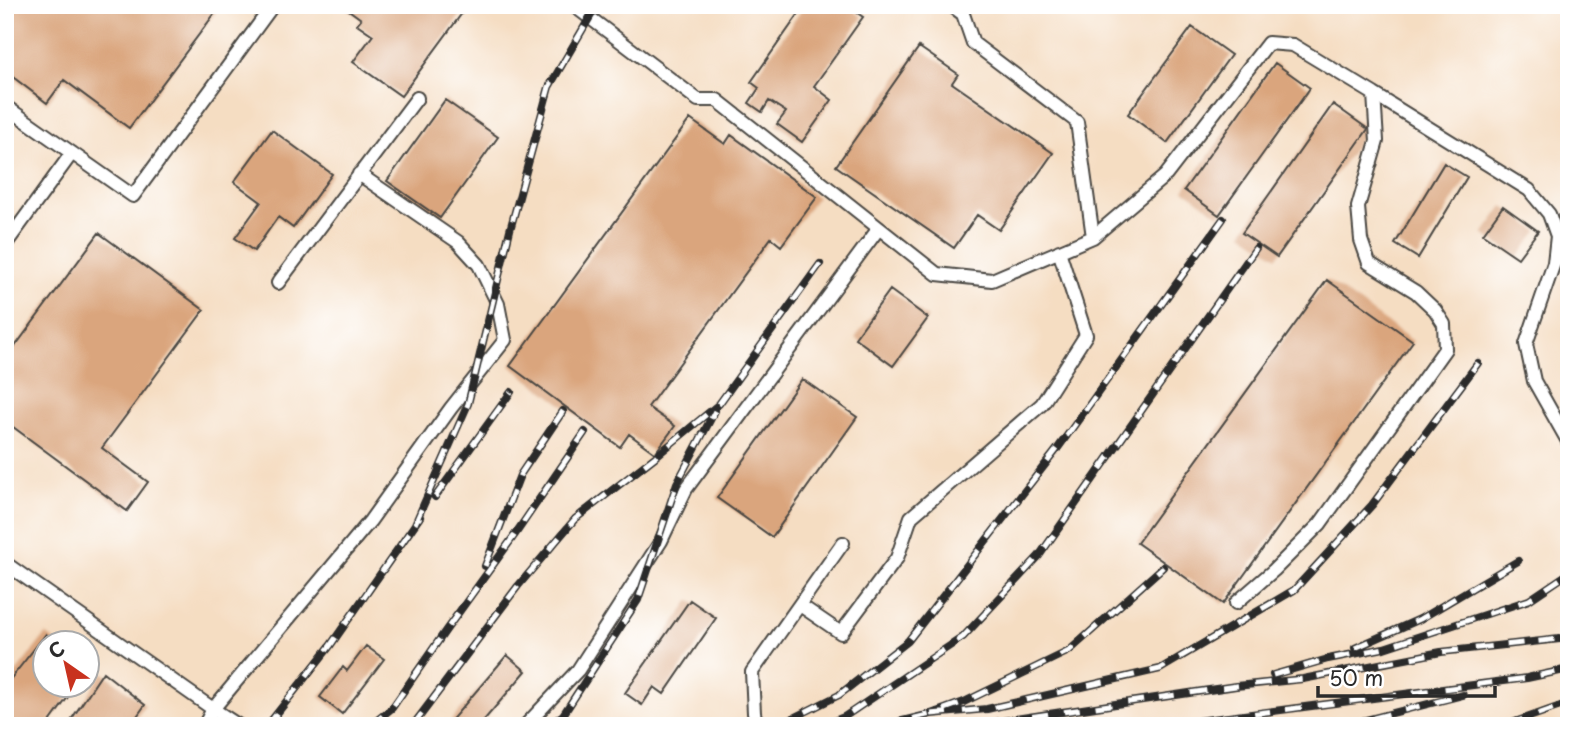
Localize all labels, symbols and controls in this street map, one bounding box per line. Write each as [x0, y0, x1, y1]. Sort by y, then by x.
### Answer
north arrow [32, 630, 102, 700]
text: С [42, 633, 70, 665]
scale bar [1318, 654, 1495, 698]
text: 50 m [1329, 661, 1383, 693]

